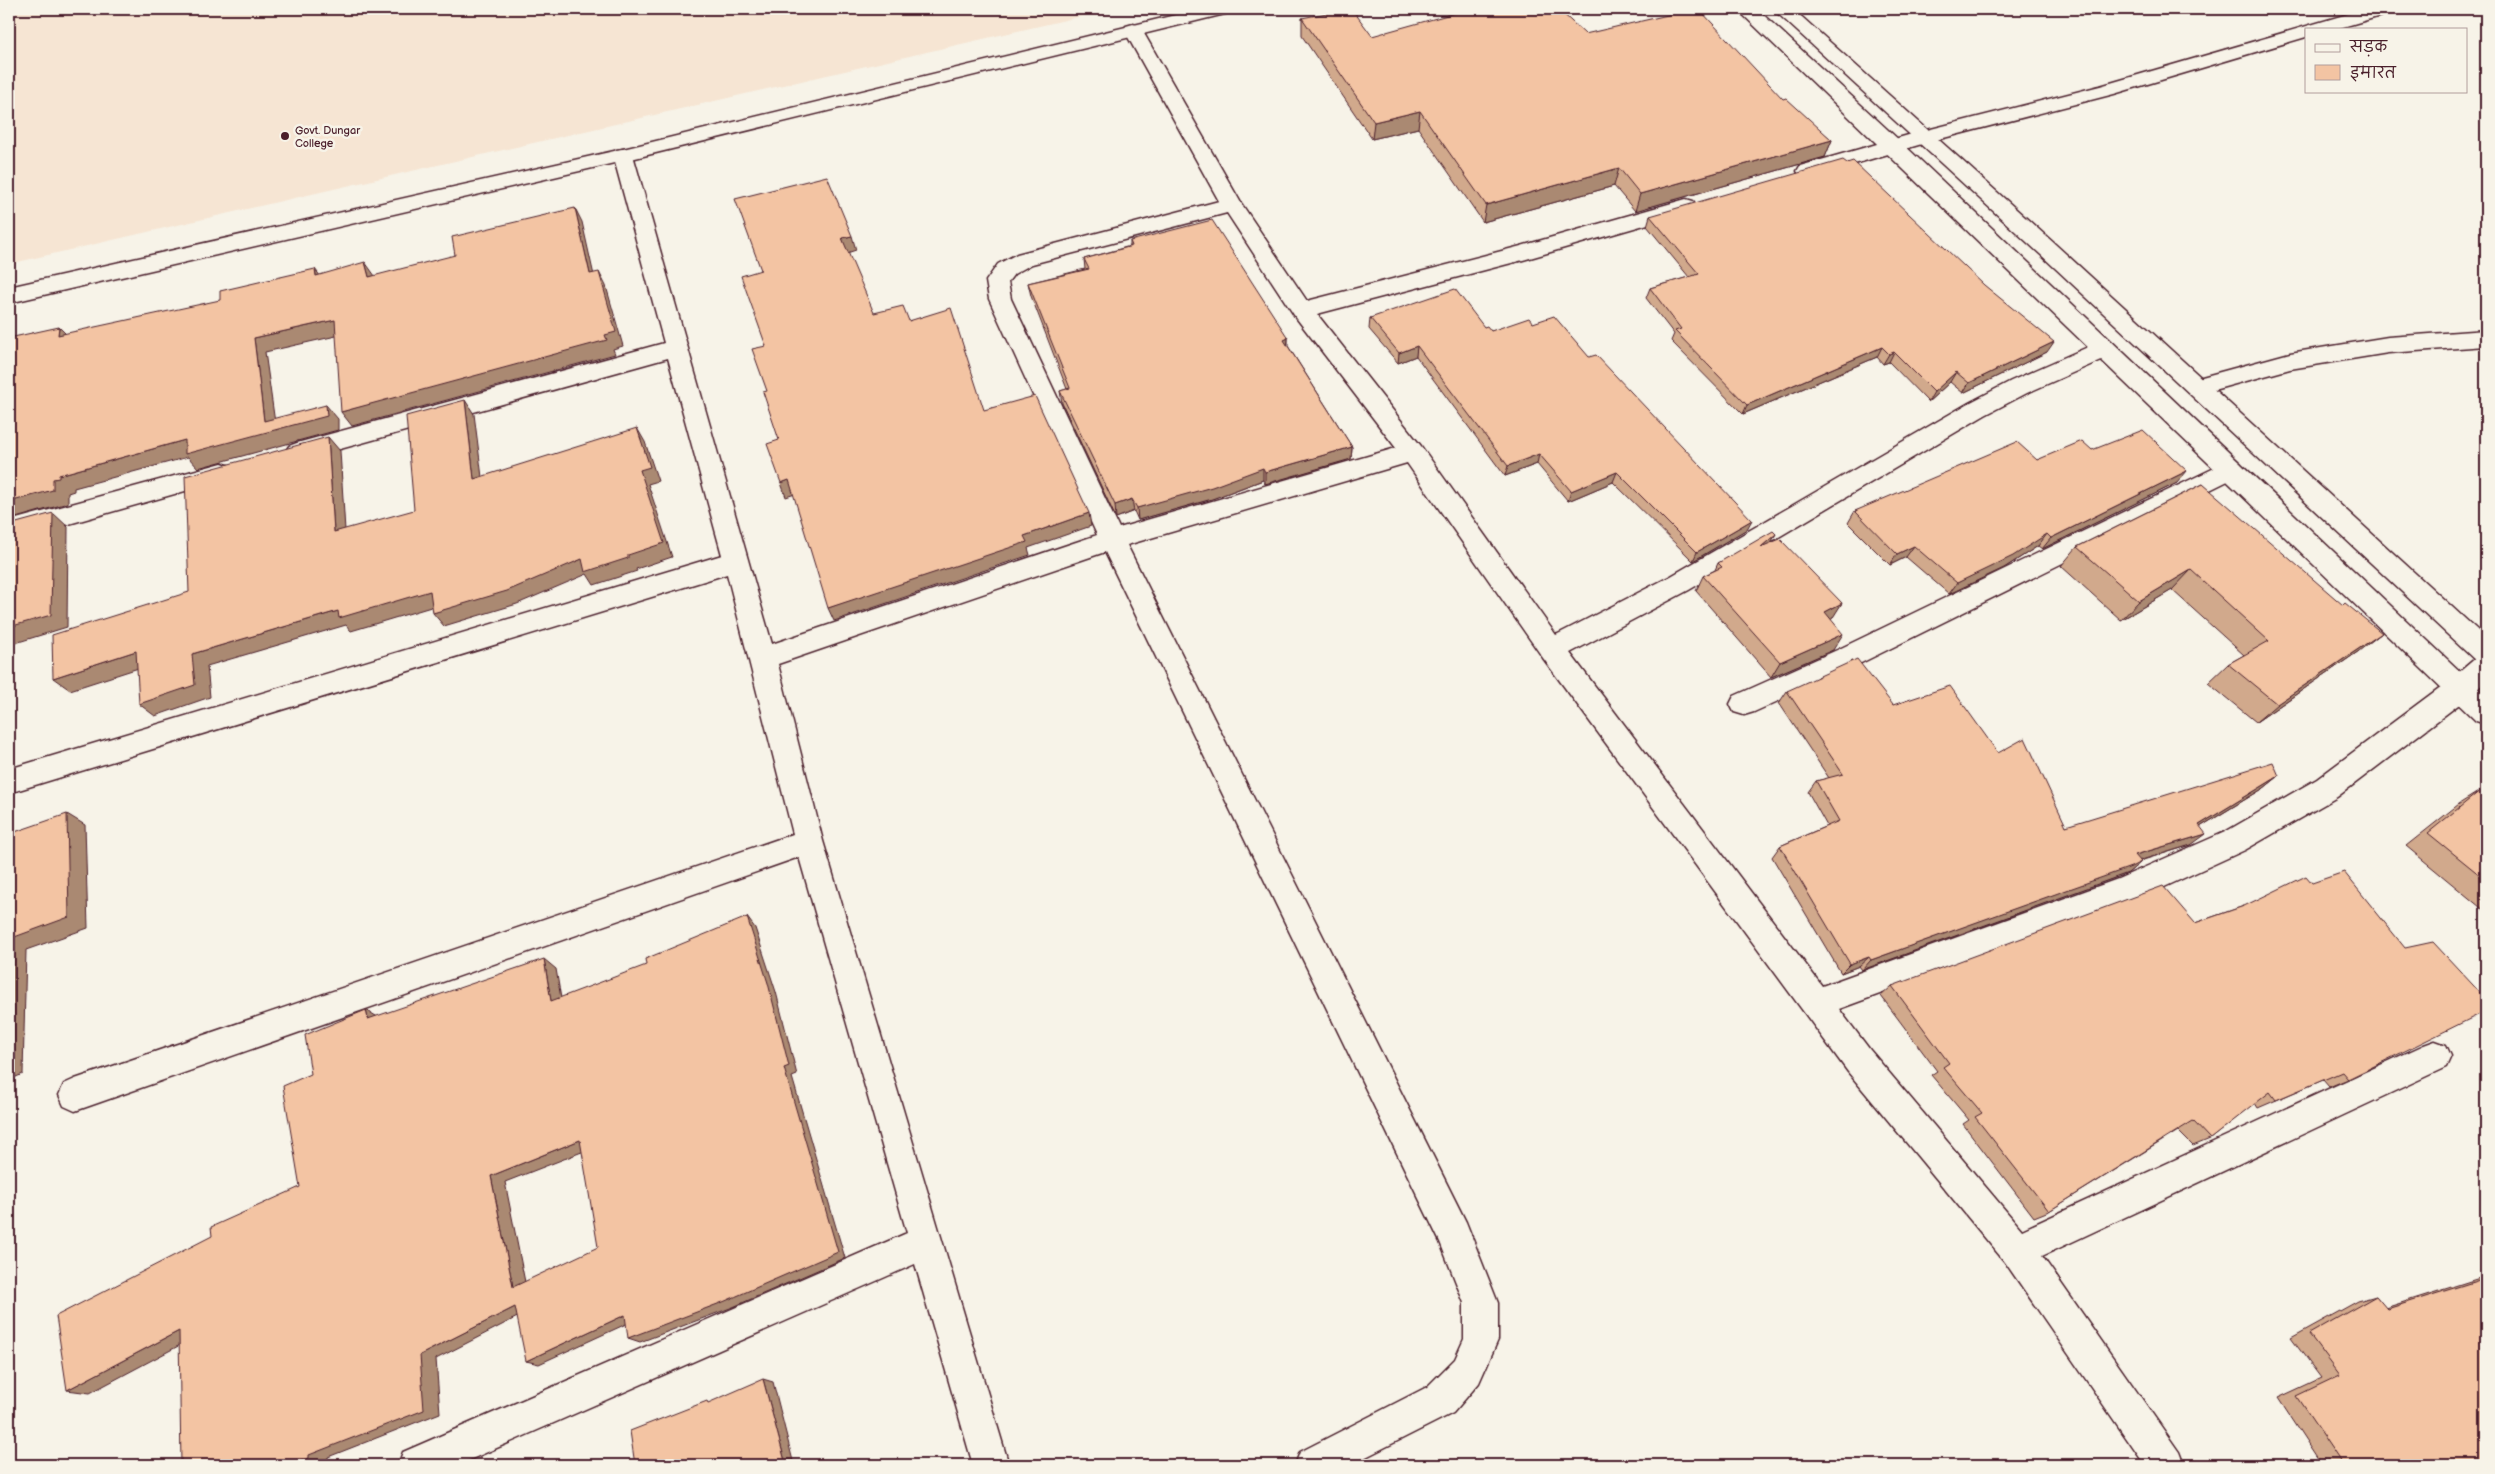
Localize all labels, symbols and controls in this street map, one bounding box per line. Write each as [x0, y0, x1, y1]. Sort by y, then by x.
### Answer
legend [2305, 28, 2468, 92]
text: सड़क [2349, 38, 2388, 57]
text: इमारत [2350, 64, 2397, 83]
place label: Govt. Dungar College [295, 124, 361, 150]
marker: Govt. Dungar College [279, 130, 291, 142]

